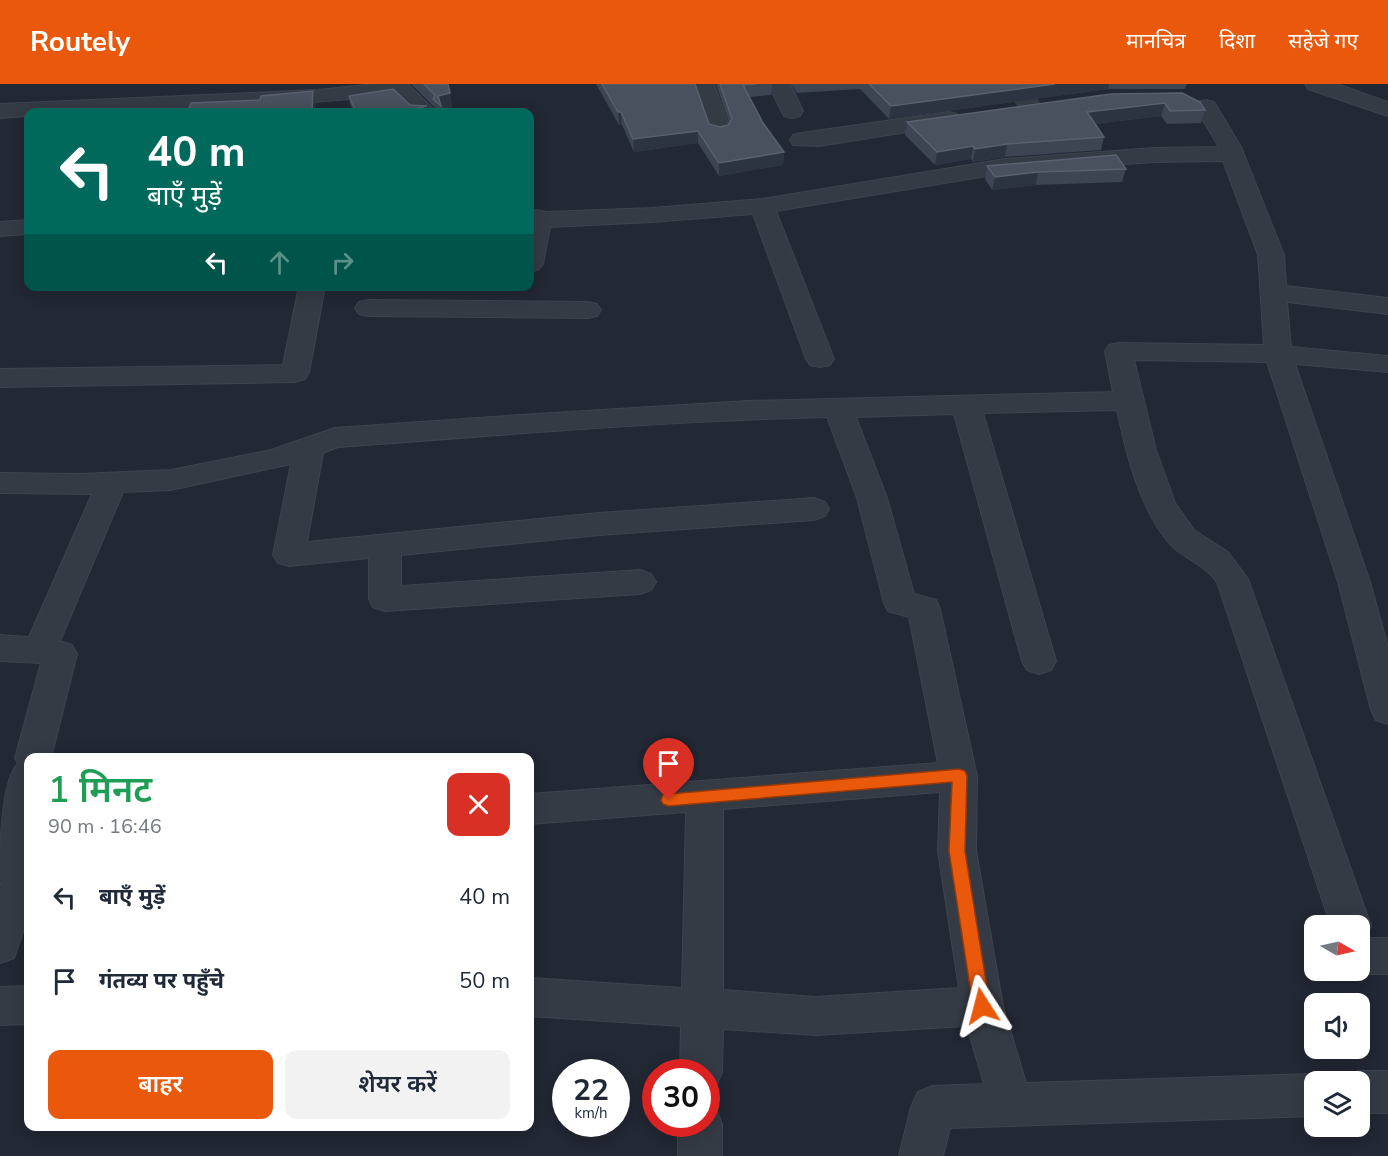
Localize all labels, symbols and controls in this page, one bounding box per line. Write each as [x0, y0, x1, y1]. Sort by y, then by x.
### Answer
text: Routely [30, 23, 130, 61]
text: मानचित्र [1126, 27, 1186, 55]
text: दिशा [1219, 27, 1255, 55]
text: सहेजे गए [1288, 27, 1358, 55]
text: 40 m [147, 124, 246, 181]
icon: left [48, 132, 126, 210]
text: बाएँ मुड़ें [147, 178, 222, 215]
icon: left [200, 246, 233, 279]
icon: ahead [263, 246, 296, 279]
icon: right [326, 246, 359, 279]
pin [643, 738, 694, 800]
icon: arrive [652, 747, 685, 780]
text: 1 मिनट [48, 766, 152, 815]
button: close [447, 773, 510, 836]
text: 90 m · 16:46 [48, 813, 162, 840]
icon: left [48, 881, 81, 914]
text: बाएँ मुड़ें [99, 882, 165, 912]
text: 40 m [459, 882, 510, 912]
north arrow [1304, 915, 1370, 981]
map controls [1304, 915, 1370, 1137]
icon: arrive [48, 965, 81, 998]
text: गंतव्य पर पहुँचे [99, 966, 224, 996]
text: 50 m [459, 966, 510, 996]
position arrow [950, 974, 1014, 1038]
button: sound [1304, 993, 1370, 1059]
button: बाहर [48, 1050, 273, 1119]
button: शेयर करें [285, 1050, 510, 1119]
speed limit sign: 30 [642, 1059, 720, 1137]
text: 22 [573, 1070, 609, 1111]
button: layers [1304, 1071, 1370, 1137]
text: km/h [574, 1103, 608, 1123]

